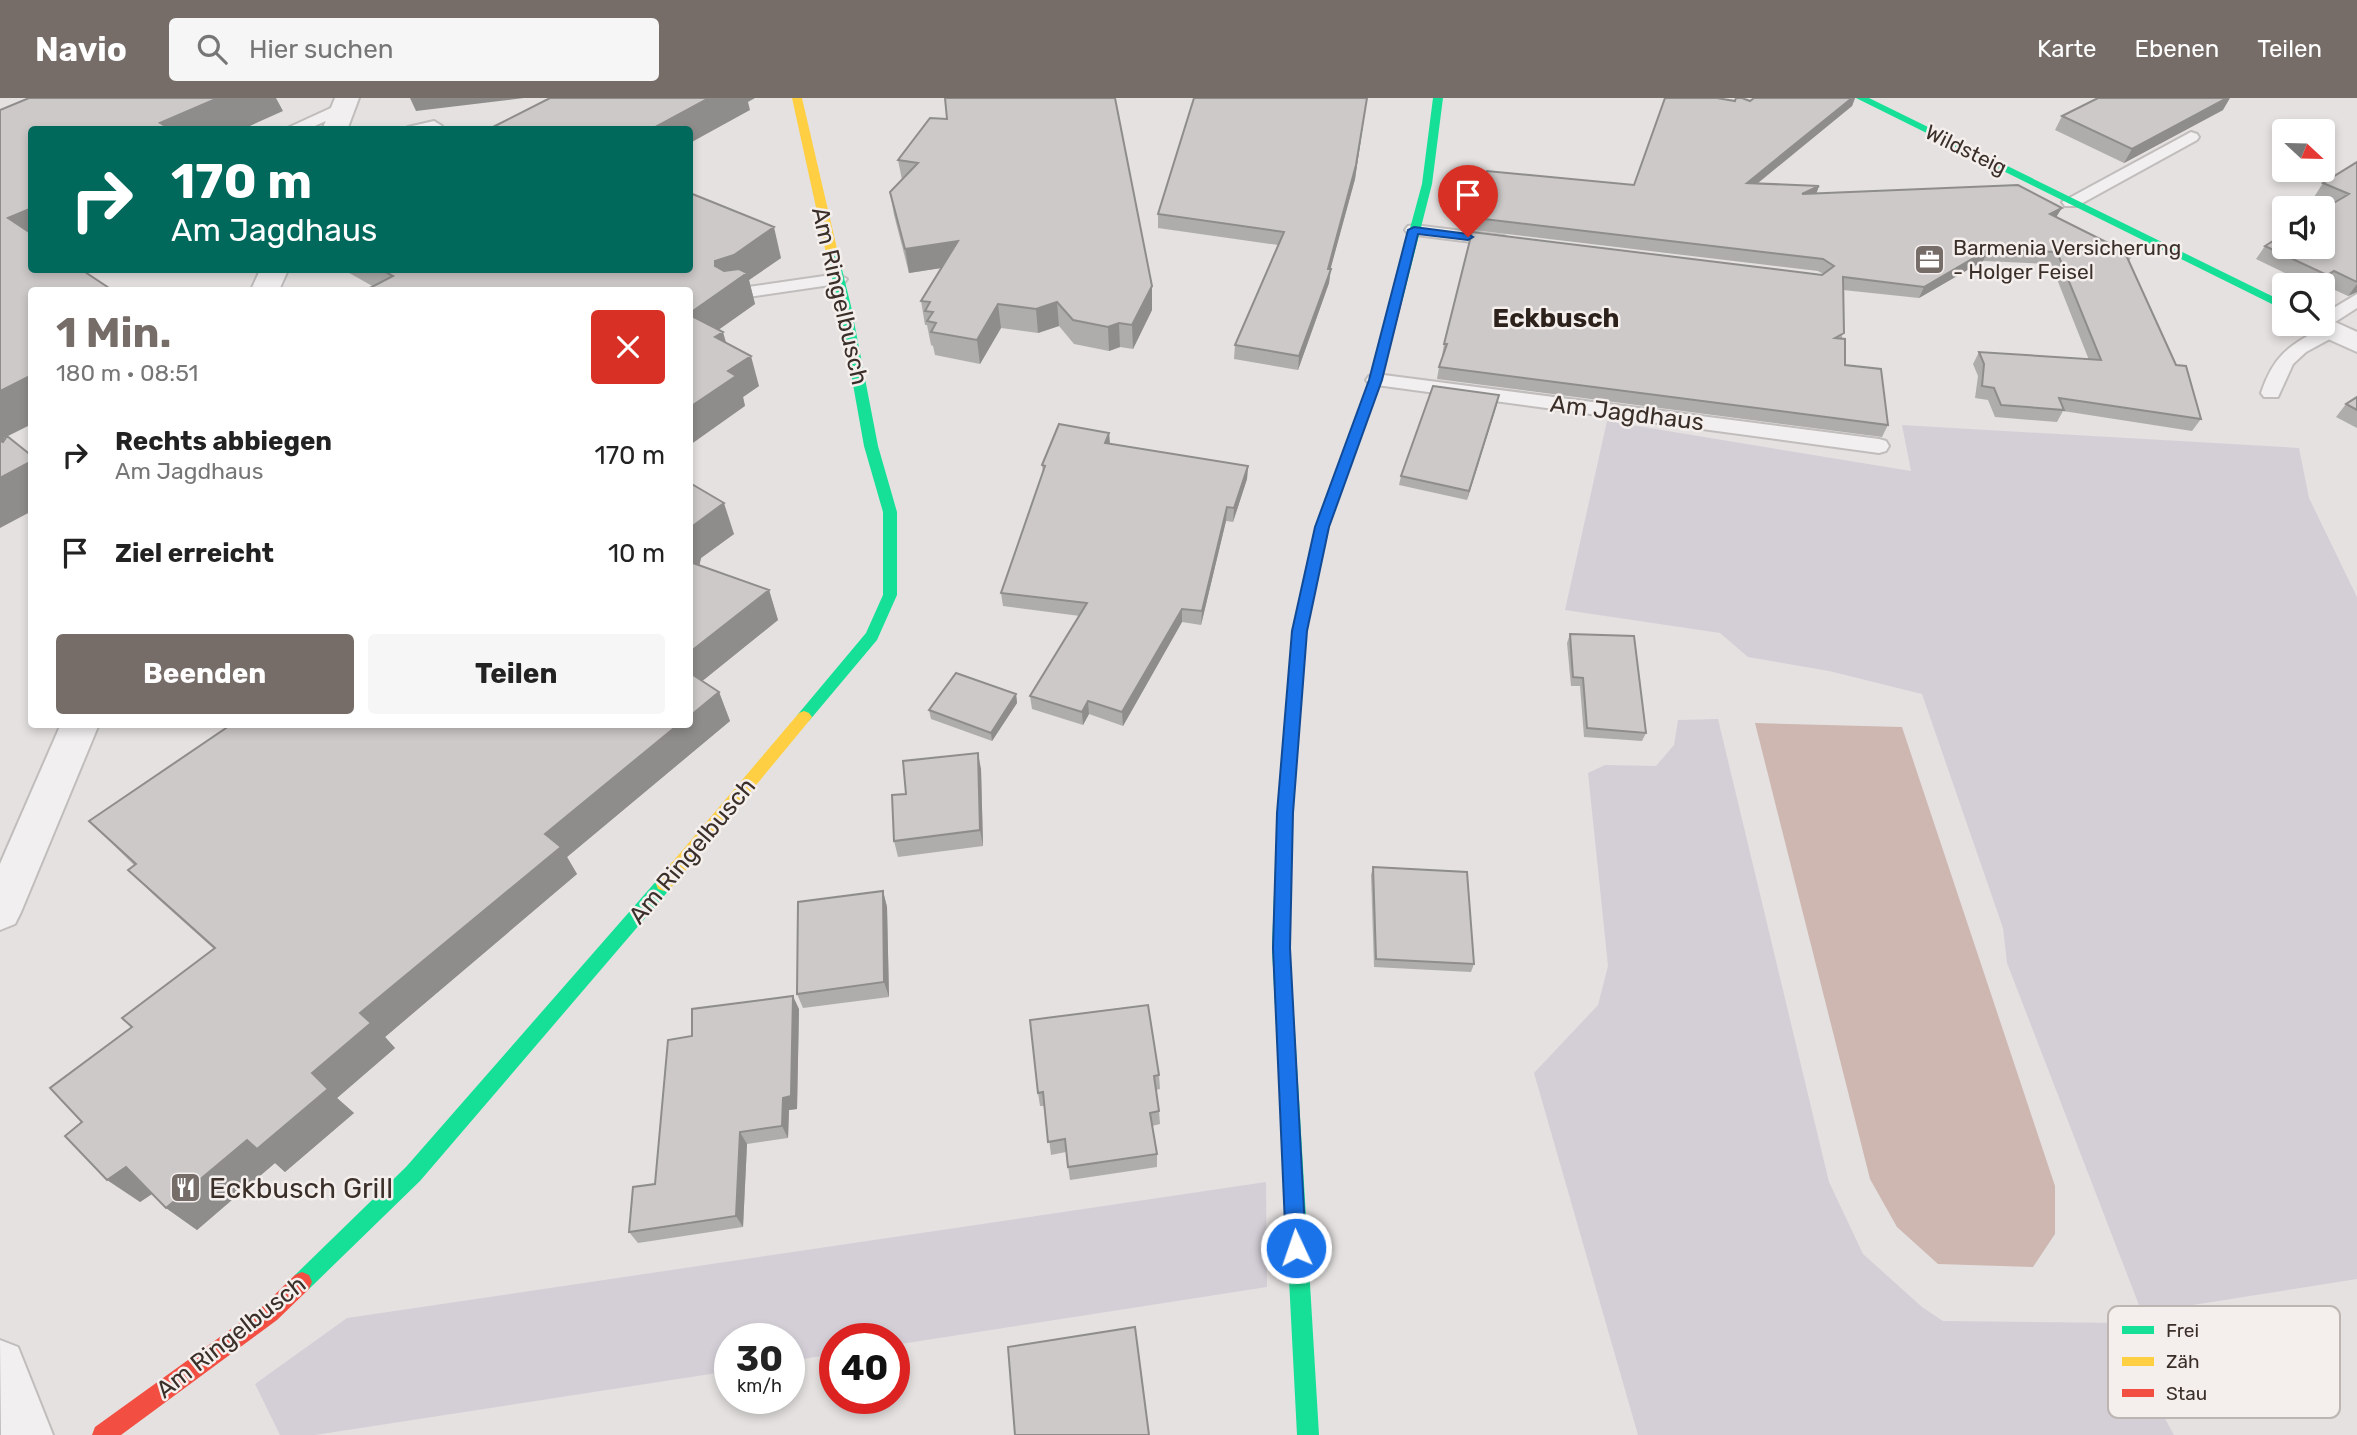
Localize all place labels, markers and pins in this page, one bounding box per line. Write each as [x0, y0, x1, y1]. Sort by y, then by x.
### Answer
pin [1438, 165, 1498, 237]
place label: Barmenia Versicherung - Holger Feisel [1953, 235, 2181, 284]
office icon: Barmenia Versicherung - Holger Feisel [1913, 243, 1947, 277]
restaurant icon: Eckbusch Grill [169, 1171, 203, 1205]
place label: Eckbusch Grill [209, 1172, 393, 1205]

